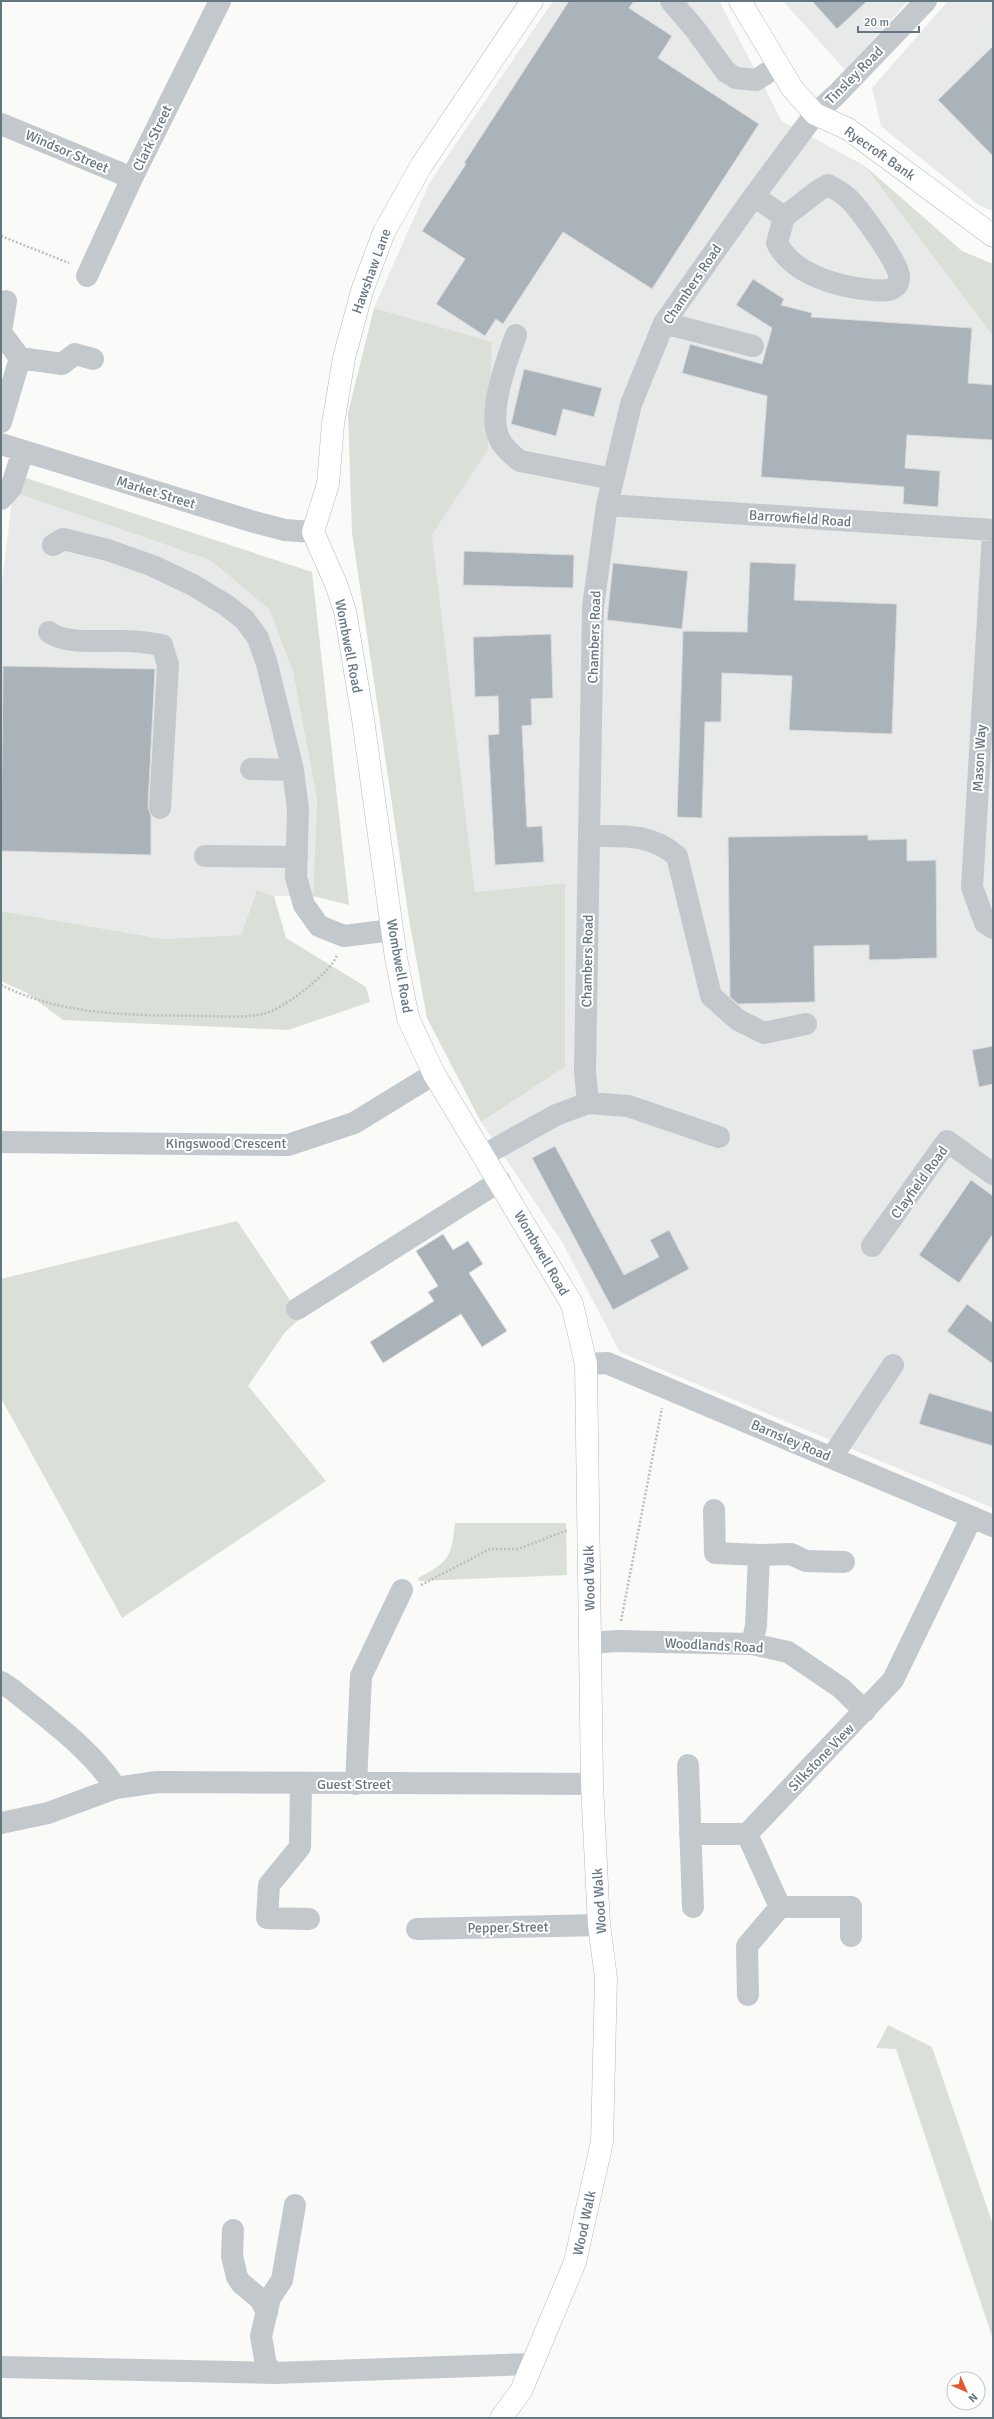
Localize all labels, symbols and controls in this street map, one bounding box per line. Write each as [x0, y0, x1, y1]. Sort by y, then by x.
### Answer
scale bar [858, 8, 919, 34]
text: 20 m [864, 15, 889, 30]
street label: Tinsley Road [822, 43, 887, 108]
street label: Clark Street [129, 102, 176, 174]
street label: Ryecroft Bank [841, 123, 919, 184]
street label: Windsor Street [23, 126, 111, 177]
street label: Hawshaw Lane [348, 226, 395, 316]
street label: Chambers Road [659, 241, 725, 328]
street label: Market Street [114, 472, 198, 513]
street label: Barrowfield Road [748, 506, 852, 531]
street label: Chambers Road [584, 590, 605, 684]
street label: Wombwell Road [331, 598, 366, 694]
street label: Mason Way [969, 723, 990, 792]
street label: Chambers Road [578, 914, 597, 1008]
street label: Wombwell Road [383, 918, 416, 1014]
street label: Kingswood Crescent [166, 1135, 287, 1152]
street label: Clayfield Road [887, 1143, 952, 1222]
street label: Wombwell Road [510, 1208, 573, 1299]
street label: Barnsley Road [748, 1416, 833, 1465]
street label: Wood Walk [580, 1545, 599, 1611]
street label: Woodlands Road [664, 1634, 764, 1657]
street label: Silkstone View [785, 1720, 858, 1795]
street label: Guest Street [317, 1776, 391, 1793]
street label: Wood Walk [589, 1867, 610, 1934]
street label: Pepper Street [467, 1918, 549, 1937]
street label: Wood Walk [569, 2189, 600, 2257]
north arrow [946, 2371, 986, 2411]
text: N [965, 2390, 980, 2405]

